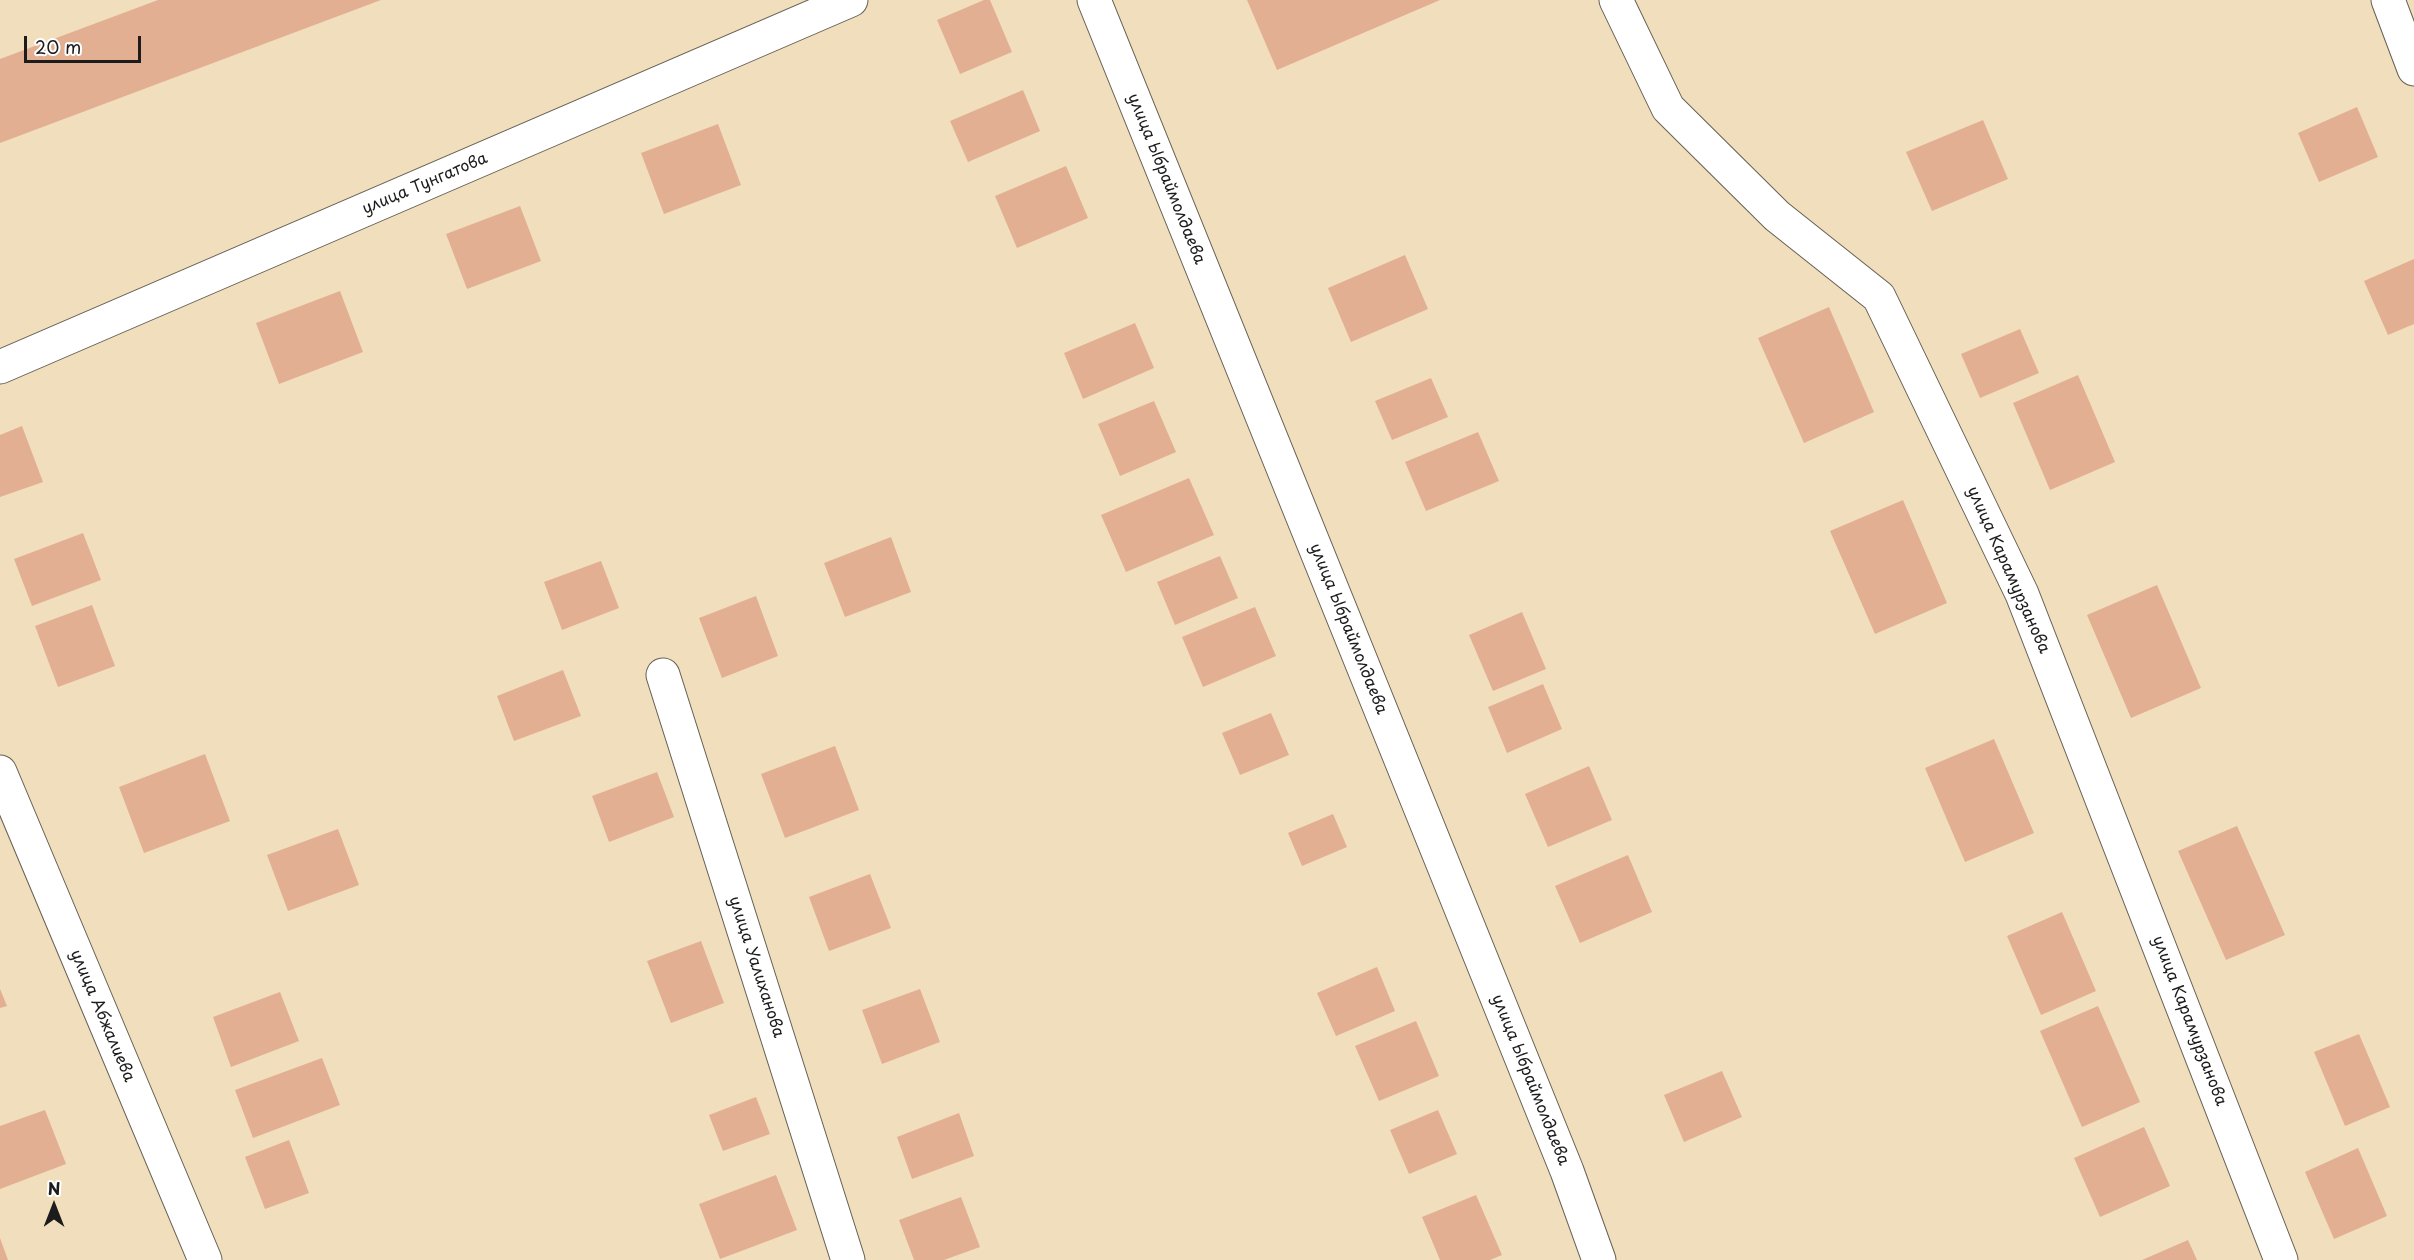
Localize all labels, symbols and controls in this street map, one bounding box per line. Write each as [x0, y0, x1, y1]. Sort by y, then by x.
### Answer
scale bar [27, 24, 144, 62]
text: 20 m [35, 33, 81, 60]
street label: улица Ыбраймолдаева [1123, 91, 1209, 267]
street label: улица Тунгатова [360, 149, 490, 219]
street label: улица Карамурзанова [1962, 484, 2054, 656]
street label: улица Ыбраймолдаева [1305, 541, 1391, 717]
street label: улица Уалиханова [724, 894, 788, 1040]
street label: улица Карамурзанова [2148, 933, 2230, 1109]
street label: улица Абжалиева [65, 947, 139, 1085]
street label: улица Ыбраймолдаева [1487, 992, 1573, 1168]
north arrow [24, 1176, 84, 1236]
text: N [48, 1176, 60, 1200]

